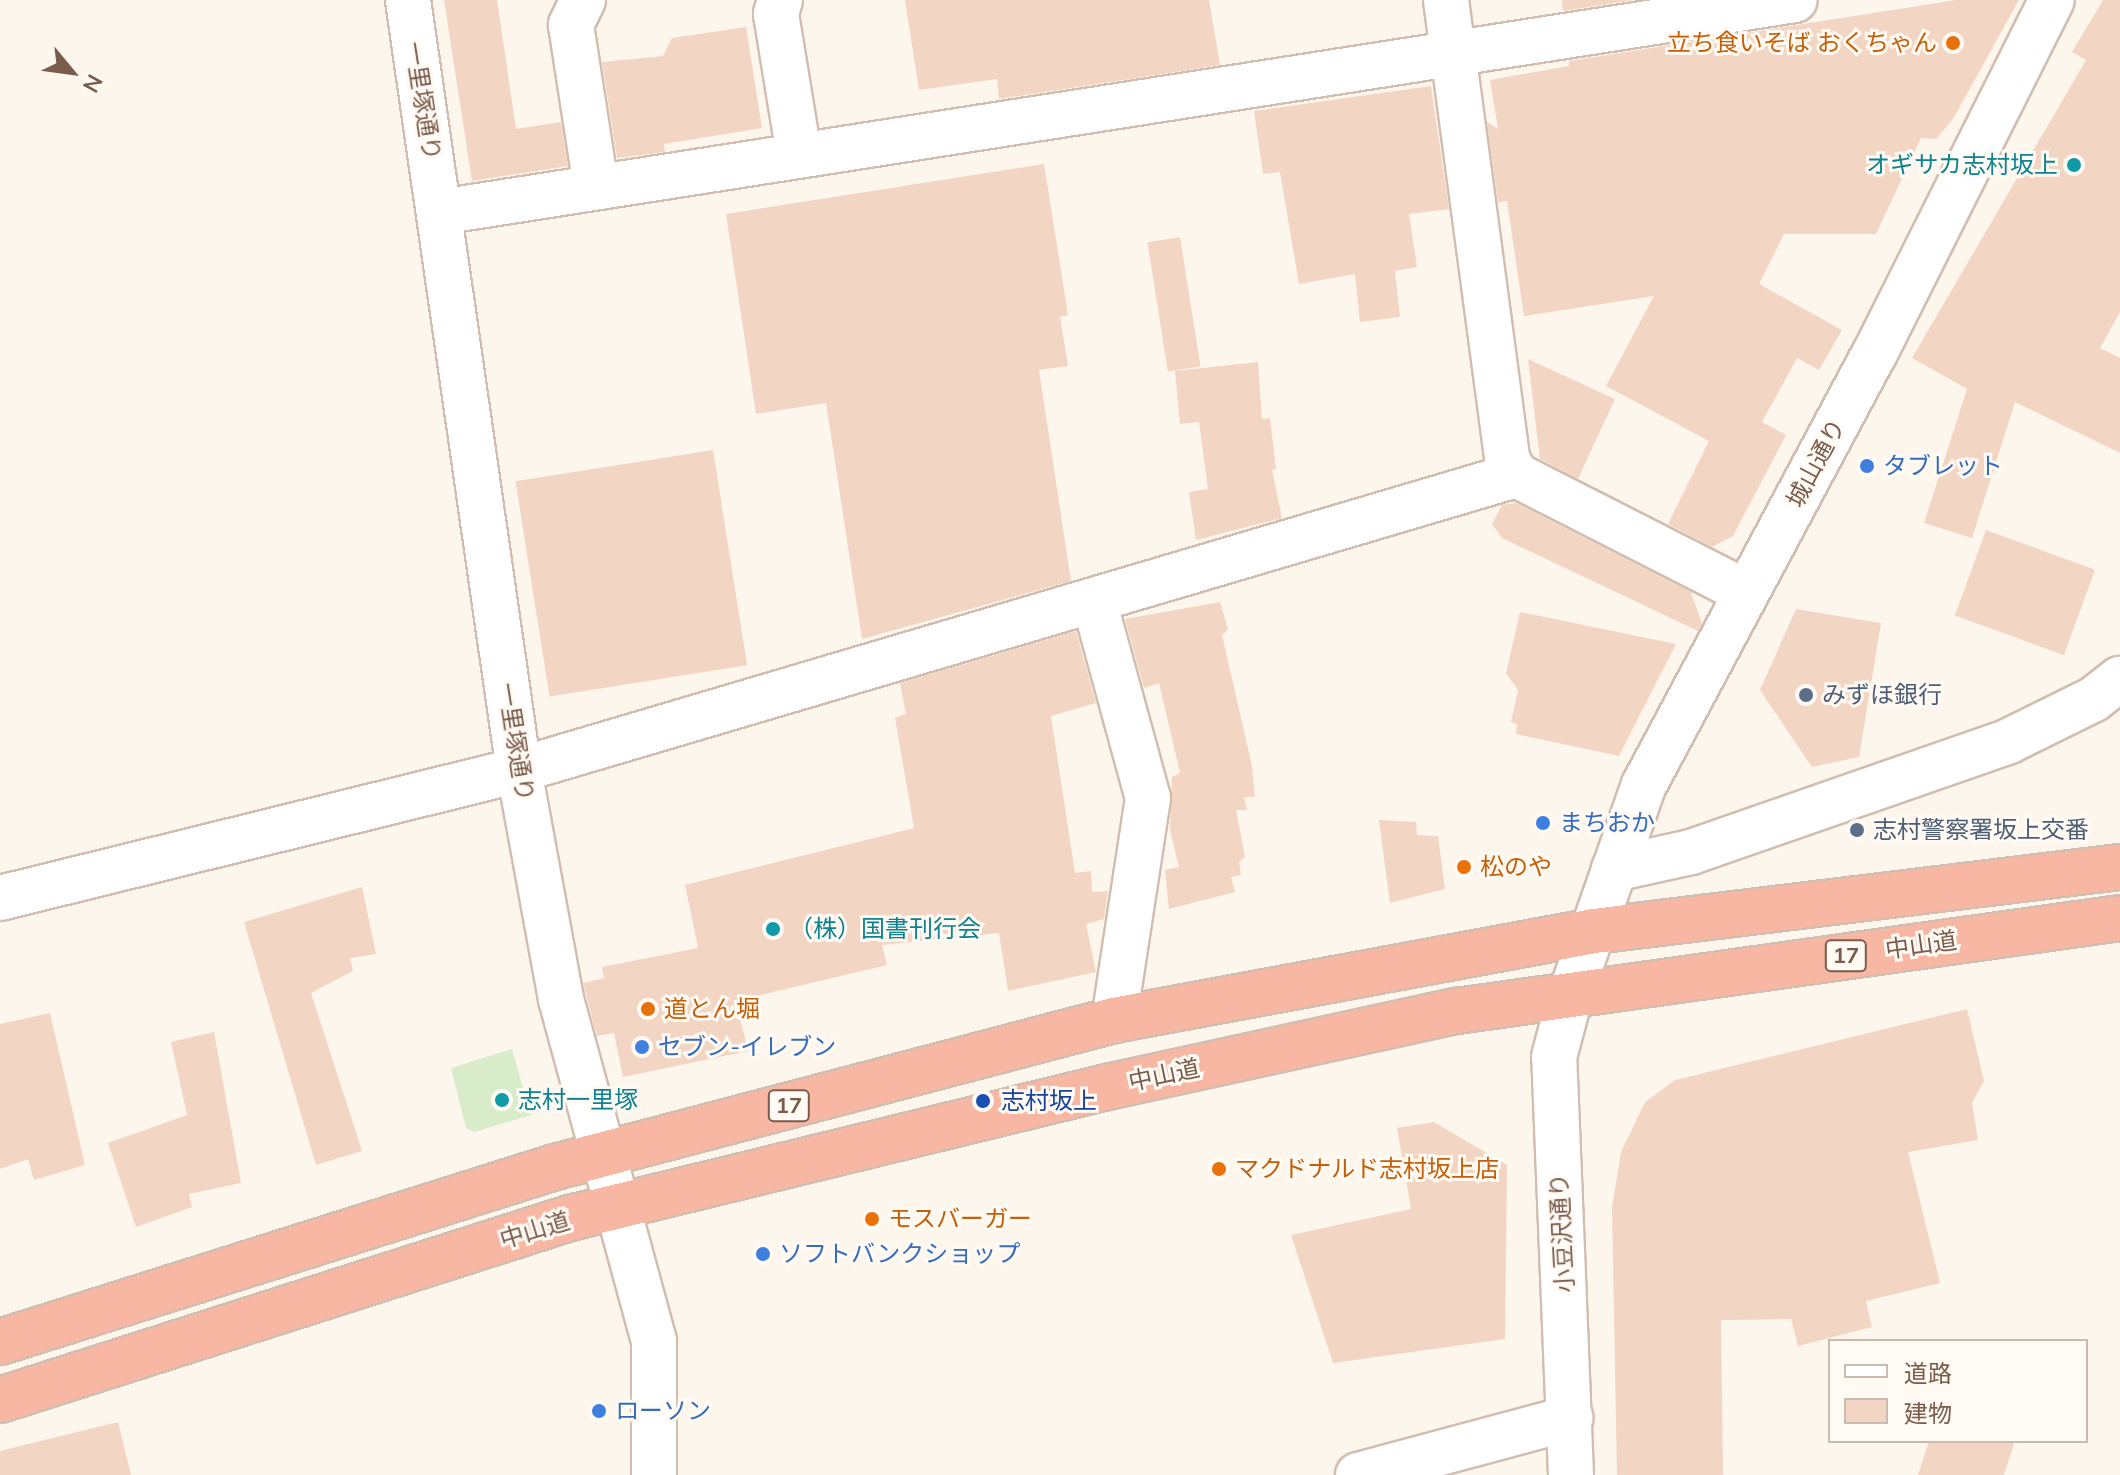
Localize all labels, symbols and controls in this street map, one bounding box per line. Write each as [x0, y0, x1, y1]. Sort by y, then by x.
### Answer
place label: 立ち食いそば おくちゃん [1667, 29, 1937, 57]
north arrow [32, 32, 112, 112]
marker: 立ち食いそば おくちゃん [1944, 34, 1962, 52]
street label: 一里塚通り [399, 39, 447, 163]
text: N [77, 70, 109, 98]
place label: オギサカ志村坂上 [1866, 151, 2058, 179]
marker: オギサカ志村坂上 [2065, 156, 2083, 174]
street label: 城山通り [1781, 414, 1851, 512]
place label: タブレット [1883, 452, 2003, 480]
marker: タブレット [1858, 457, 1876, 475]
street label: 一里塚通り [492, 680, 540, 804]
place label: みずほ銀行 [1822, 681, 1942, 709]
marker: みずほ銀行 [1797, 686, 1815, 704]
place label: まちおか [1559, 809, 1655, 837]
marker: まちおか [1534, 814, 1552, 832]
place label: 志村警察署坂上交番 [1873, 816, 2089, 844]
marker: 志村警察署坂上交番 [1848, 821, 1866, 839]
place label: 松のや [1480, 853, 1552, 881]
marker: 松のや [1455, 858, 1473, 876]
place label: （株）国書刊行会 [789, 915, 981, 943]
marker: （株）国書刊行会 [764, 920, 782, 938]
street label: 中山道 [1883, 926, 1959, 964]
road number: 17 [1824, 938, 1868, 974]
place label: 道とん堀 [664, 995, 760, 1023]
marker: 道とん堀 [639, 1000, 657, 1018]
place label: セブン-イレブン [658, 1033, 836, 1061]
marker: セブン-イレブン [633, 1038, 651, 1056]
street label: 中山道 [1126, 1053, 1202, 1097]
place label: 志村一里塚 [518, 1086, 638, 1114]
place label: 志村坂上 [1001, 1087, 1097, 1115]
road number: 17 [767, 1088, 811, 1124]
marker: 志村坂上 [972, 1090, 994, 1112]
marker: 志村一里塚 [493, 1091, 511, 1109]
place label: マクドナルド志村坂上店 [1235, 1155, 1499, 1183]
marker: マクドナルド志村坂上店 [1210, 1160, 1228, 1178]
street label: 小豆沢通り [1544, 1172, 1580, 1294]
place label: モスバーガー [888, 1205, 1032, 1233]
street label: 中山道 [496, 1206, 574, 1254]
marker: モスバーガー [863, 1210, 881, 1228]
place label: ソフトバンクショップ [779, 1240, 1019, 1268]
marker: ソフトバンクショップ [754, 1245, 772, 1263]
legend [1828, 1339, 2088, 1443]
text: 道路 [1904, 1358, 1952, 1388]
place label: ローソン [615, 1397, 711, 1425]
text: 建物 [1904, 1398, 1952, 1428]
marker: ローソン [590, 1402, 608, 1420]

